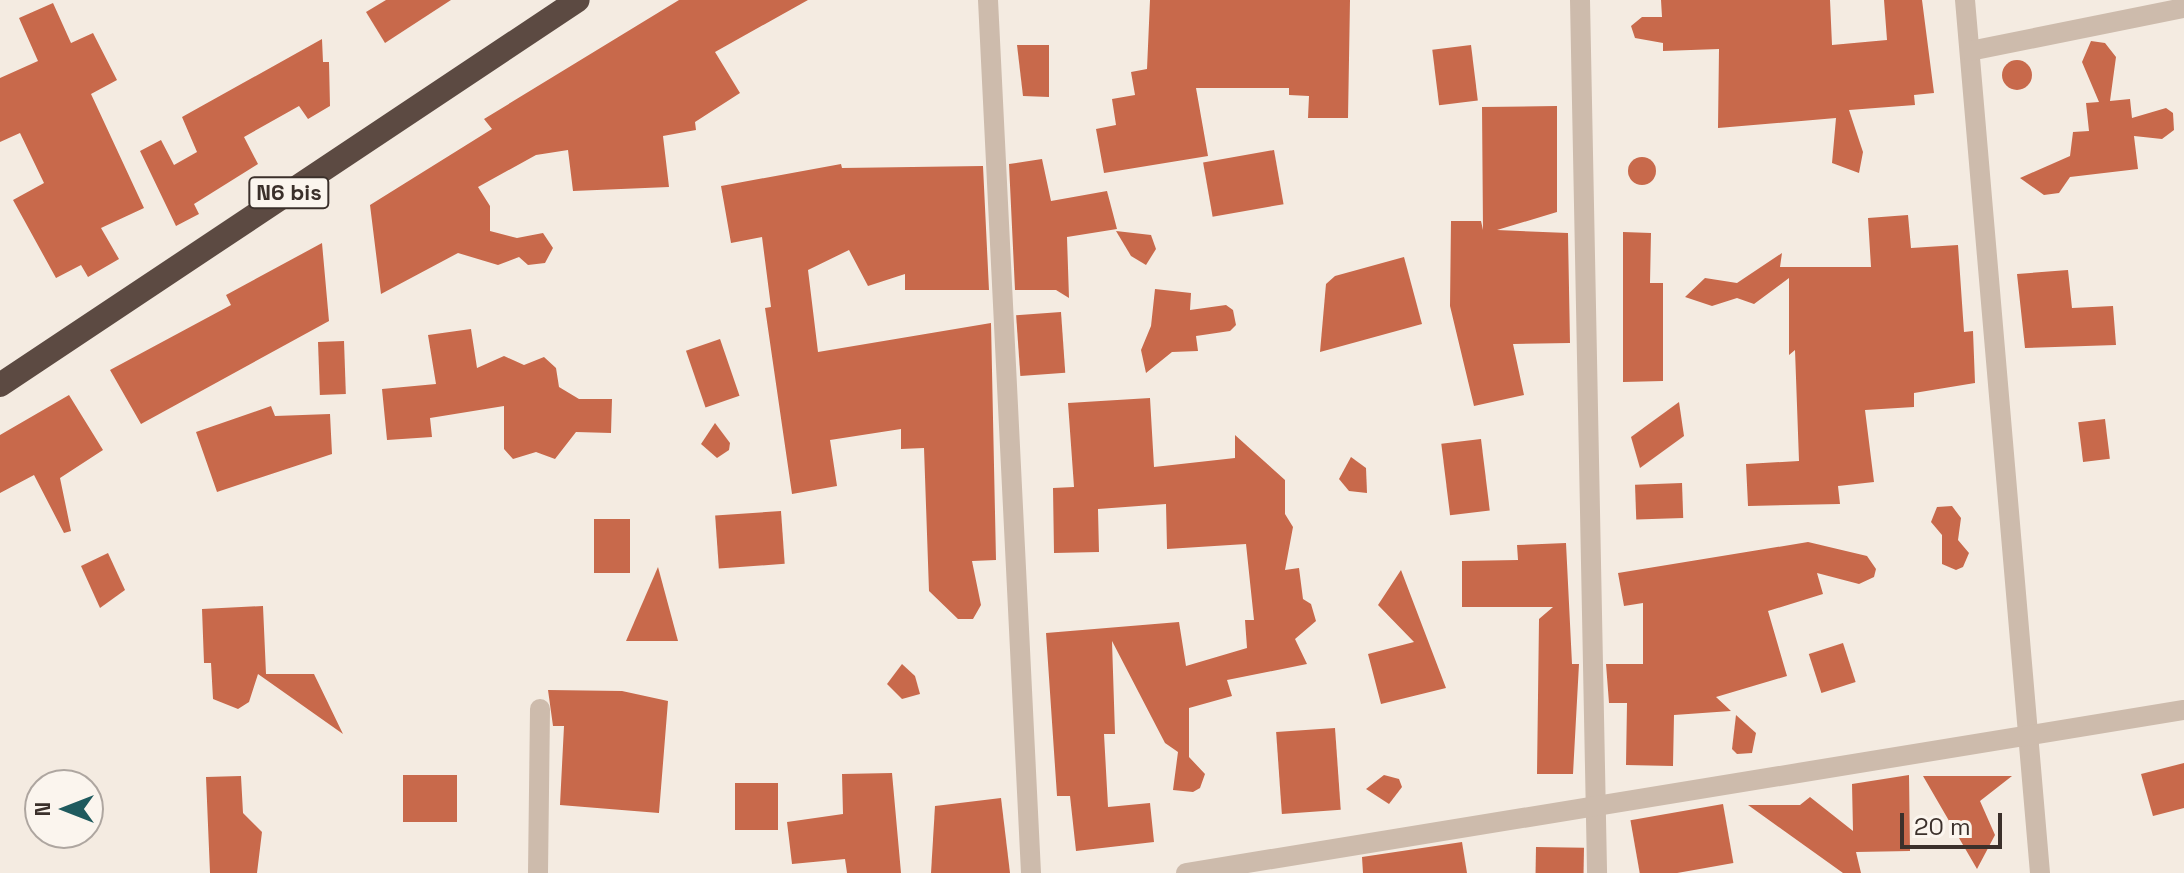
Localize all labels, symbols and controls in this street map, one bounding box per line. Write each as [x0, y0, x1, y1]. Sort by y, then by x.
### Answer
road number: N6 bis [247, 175, 331, 211]
north arrow [24, 769, 104, 849]
scale bar [1904, 797, 2006, 847]
text: N [28, 802, 56, 816]
text: 20 m [1914, 811, 1971, 842]

